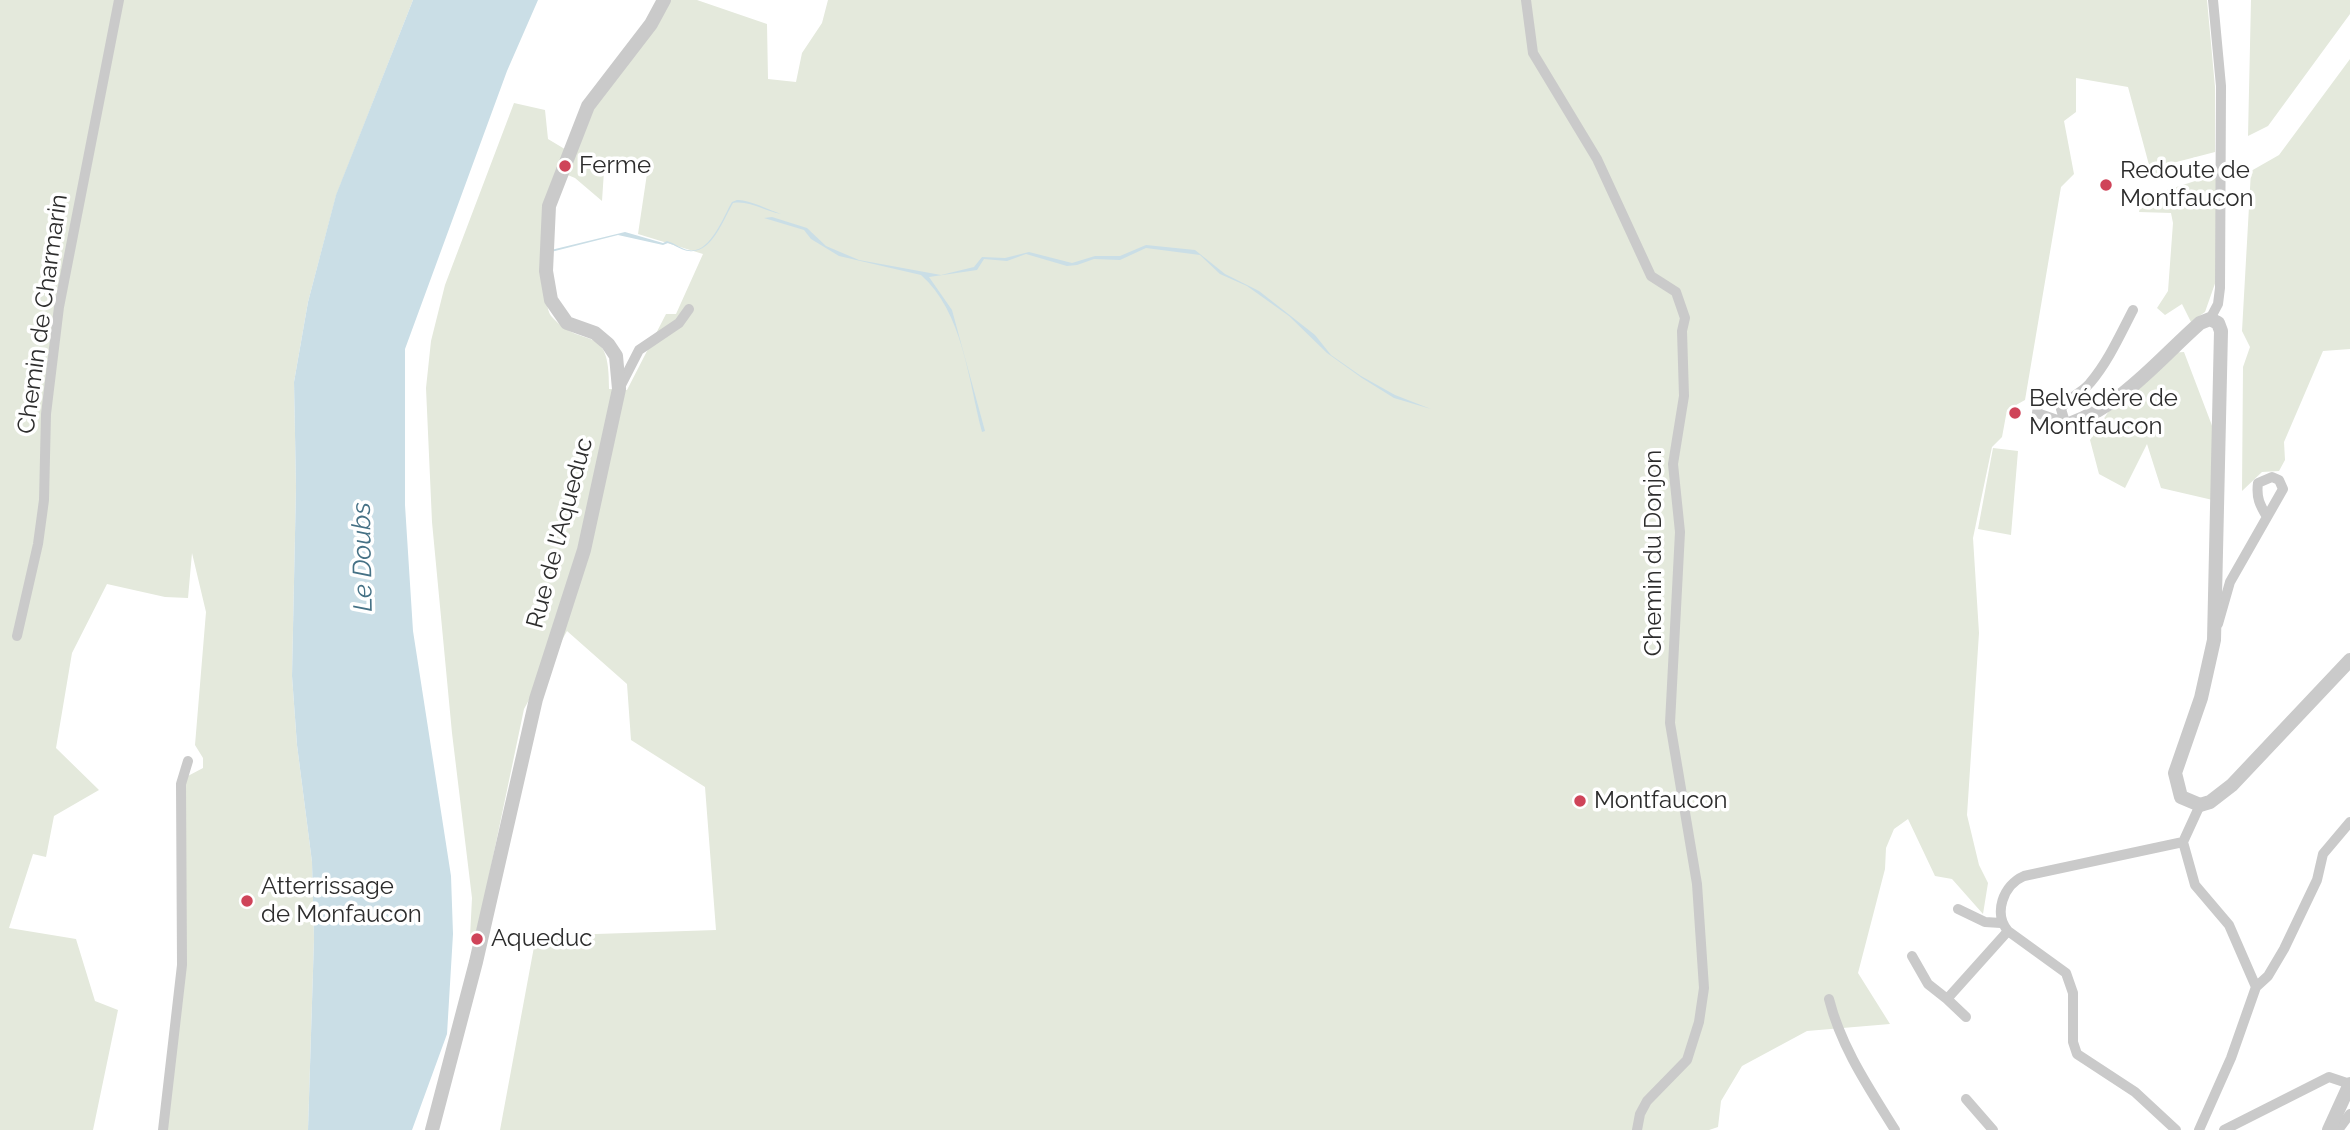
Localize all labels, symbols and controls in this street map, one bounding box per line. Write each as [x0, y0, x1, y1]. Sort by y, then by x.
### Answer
place label: Ferme [579, 152, 651, 180]
place label: Redoute de Montfaucon [2120, 157, 2254, 213]
marker: Ferme [557, 158, 573, 174]
marker: Redoute de Montfaucon [2098, 177, 2114, 193]
street label: Chemin de Charmarin [12, 192, 74, 436]
place label: Belvédère de Montfaucon [2029, 385, 2178, 441]
marker: Belvédère de Montfaucon [2007, 405, 2023, 421]
street label: Rue de l'Aqueduc [521, 435, 599, 631]
street label: Chemin du Donjon [1640, 450, 1668, 656]
water label: Le Doubs [346, 502, 380, 612]
place label: Montfaucon [1594, 787, 1728, 815]
marker: Montfaucon [1572, 793, 1588, 809]
place label: Atterrissage de Monfaucon [261, 873, 422, 929]
marker: Atterrissage de Monfaucon [239, 893, 255, 909]
place label: Aqueduc [491, 925, 592, 953]
marker: Aqueduc [469, 931, 485, 947]

